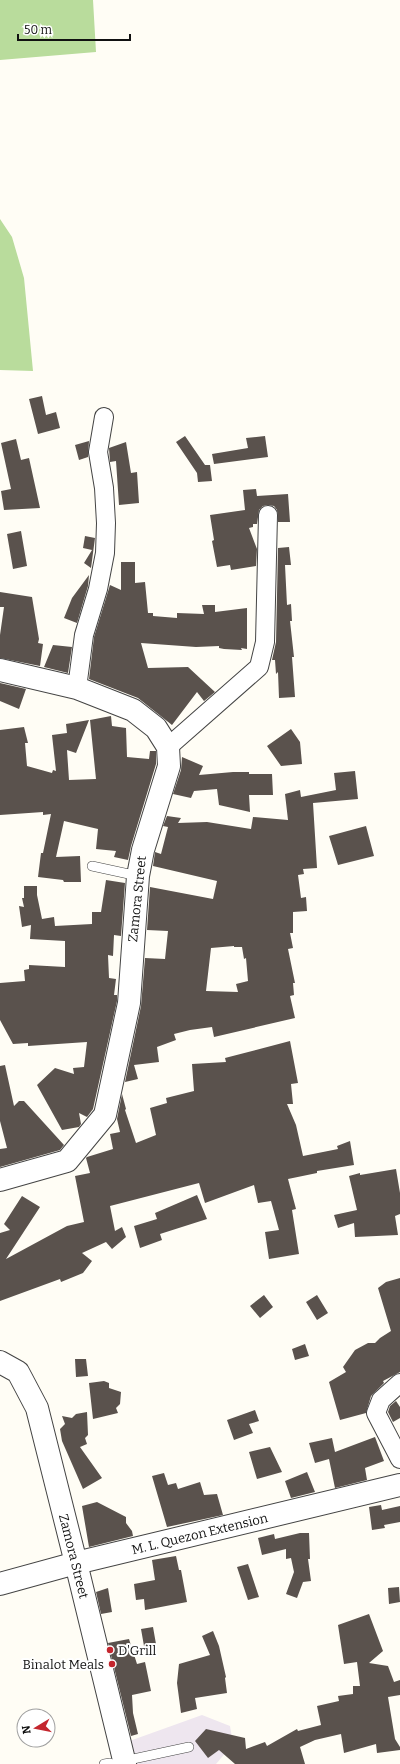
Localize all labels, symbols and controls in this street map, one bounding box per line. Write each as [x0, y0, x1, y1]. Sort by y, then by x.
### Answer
scale bar [18, 16, 130, 42]
text: 50 m [24, 23, 53, 37]
street label: Zamora Street [125, 855, 149, 943]
street label: M. L. Quezon Extension [130, 1509, 270, 1557]
street label: Zamora Street [56, 1512, 92, 1600]
place label: D'Grill [118, 1643, 157, 1658]
marker: D'Grill [105, 1645, 115, 1655]
place label: Binalot Meals [23, 1657, 104, 1672]
marker: Binalot Meals [107, 1659, 117, 1669]
north arrow [16, 1708, 56, 1748]
text: N [19, 1724, 34, 1735]

